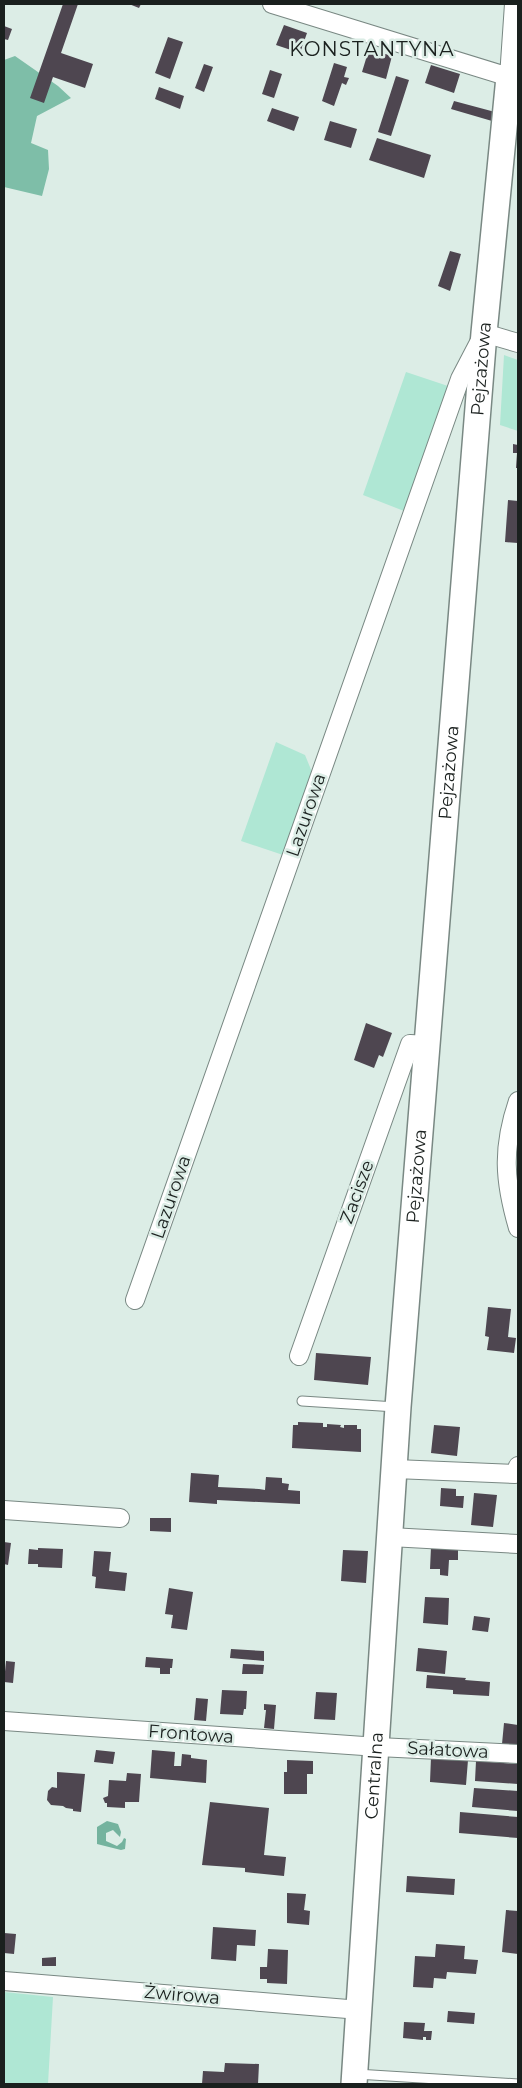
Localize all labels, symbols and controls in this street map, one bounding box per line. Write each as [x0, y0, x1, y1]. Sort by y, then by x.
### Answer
district label: KONSTANTYNA [289, 37, 455, 61]
street label: Pejzażowa [466, 321, 496, 417]
street label: Pejzażowa [434, 725, 464, 820]
street label: Lazurowa [281, 770, 331, 860]
street label: Pejzażowa [402, 1128, 431, 1224]
street label: Lazurowa [146, 1152, 196, 1242]
street label: Zacisze [335, 1157, 379, 1227]
street label: Frontowa [147, 1720, 235, 1748]
street label: Centralna [360, 1731, 388, 1820]
street label: Sałatowa [407, 1737, 489, 1763]
street label: Żwirowa [143, 1981, 221, 2009]

